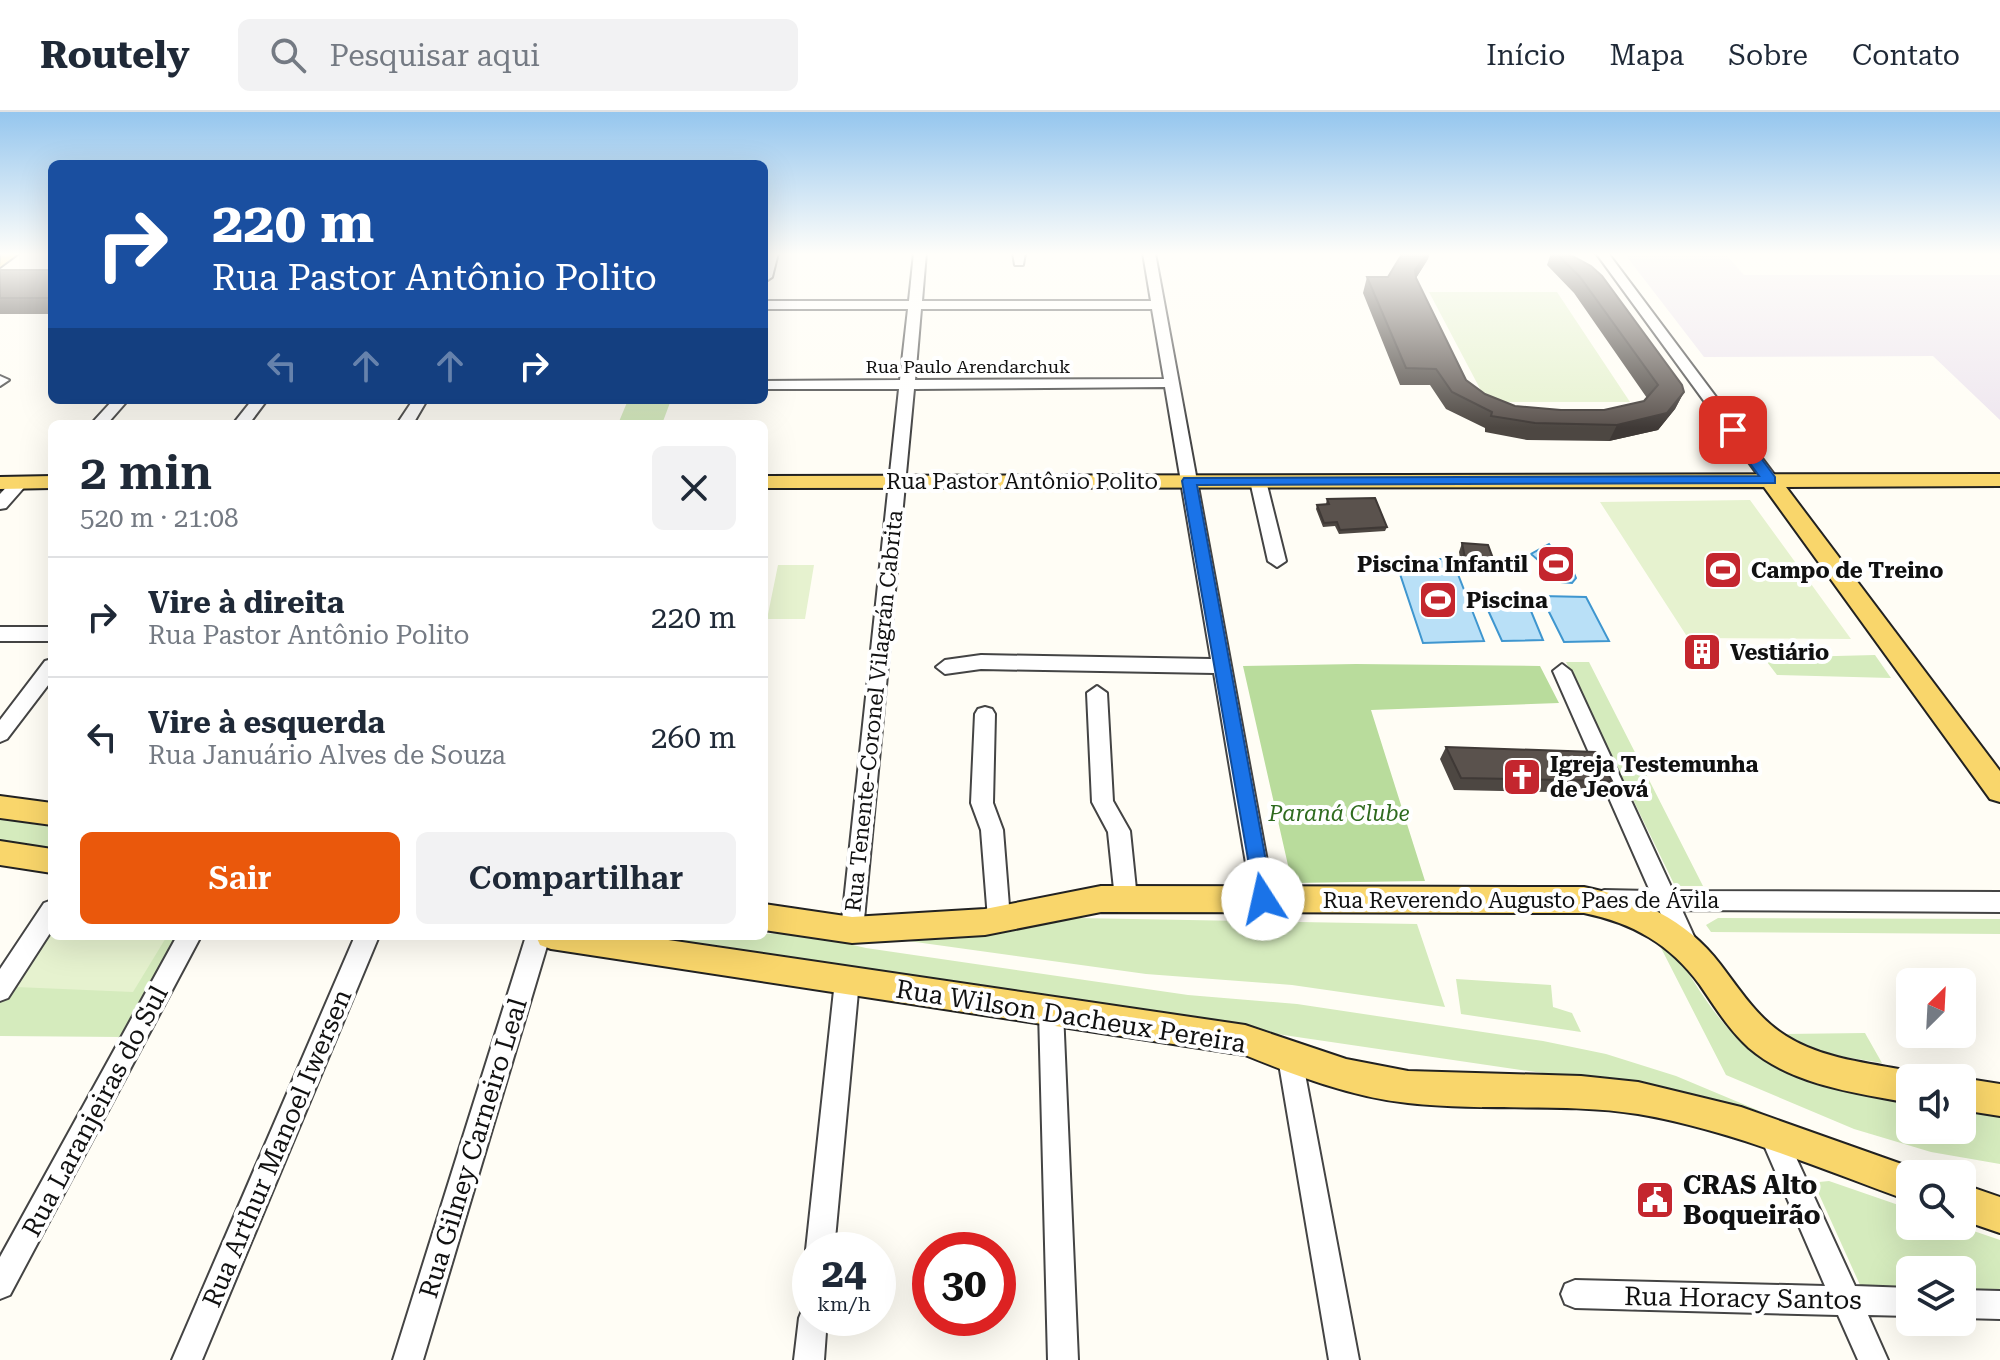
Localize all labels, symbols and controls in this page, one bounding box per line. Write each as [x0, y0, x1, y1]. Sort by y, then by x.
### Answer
search box [238, 19, 798, 91]
text: Routely [40, 33, 190, 77]
icon: search [266, 33, 310, 77]
text: Pesquisar aqui [330, 38, 540, 73]
text: Início [1486, 39, 1565, 72]
text: Mapa [1609, 39, 1684, 72]
text: Sobre [1728, 39, 1808, 72]
text: Contato [1852, 39, 1960, 72]
text: 220 m [212, 190, 374, 256]
icon: right [80, 192, 184, 296]
text: Rua Pastor Antônio Polito [212, 257, 657, 299]
icon: left [260, 344, 304, 388]
icon: ahead [344, 344, 388, 388]
icon: ahead [428, 344, 472, 388]
icon: right [512, 344, 556, 388]
street label: Rua Paulo Arendarchuk [866, 356, 1070, 377]
pin [1699, 396, 1767, 464]
icon: arrive [1711, 408, 1755, 452]
text: 2 min [80, 445, 212, 501]
button: close [652, 446, 736, 530]
street label: Rua Pastor Antônio Polito [886, 469, 1158, 494]
text: 520 m · 21:08 [80, 503, 239, 533]
street label: Rua Tenente-Coronel Vilagrán Cabrita [840, 509, 908, 913]
sports icon: Piscina Infantil [1535, 543, 1577, 585]
sports icon: Campo de Treino [1702, 549, 1744, 591]
place label: Piscina Infantil [1357, 552, 1528, 577]
place label: Campo de Treino [1751, 558, 1943, 583]
sports icon: Piscina [1417, 579, 1459, 621]
text: Vire à direita [148, 585, 344, 620]
place label: Piscina [1466, 588, 1548, 613]
icon: right [80, 595, 124, 639]
text: 220 m [651, 600, 736, 635]
text: Rua Pastor Antônio Polito [148, 620, 469, 650]
building icon: Vestiário [1681, 631, 1723, 673]
place label: Vestiário [1730, 640, 1829, 665]
text: Vire à esquerda [148, 705, 385, 740]
icon: left [80, 715, 124, 759]
text: 260 m [651, 720, 736, 755]
text: Rua Januário Alves de Souza [148, 740, 506, 770]
place label: Igreja Testemunha de Jeová [1550, 752, 1759, 802]
church icon: Igreja Testemunha de Jeová [1501, 756, 1543, 798]
park label: Paraná Clube [1267, 801, 1410, 826]
button: Sair [80, 832, 400, 924]
button: Compartilhar [416, 832, 736, 924]
position arrow [1221, 857, 1305, 941]
street label: Rua Reverendo Augusto Paes de Ávila [1323, 887, 1719, 913]
north arrow [1896, 968, 1976, 1048]
map controls [1896, 968, 1976, 1336]
street label: Rua Wilson Dacheux Pereira [894, 973, 1248, 1059]
street label: Rua Laranjeiras do Sul [16, 981, 174, 1241]
street label: Rua Arthur Manoel Iwersen [196, 984, 358, 1311]
street label: Rua Gilney Carneiro Leal [413, 995, 533, 1301]
button: sound [1896, 1064, 1976, 1144]
button: search [1896, 1160, 1976, 1240]
place label: CRAS Alto Boqueirão [1683, 1170, 1820, 1230]
public building icon: CRAS Alto Boqueirão [1634, 1179, 1676, 1221]
speed limit sign: 30 [912, 1232, 1016, 1336]
text: 24 [822, 1250, 866, 1297]
button: layers [1896, 1256, 1976, 1336]
street label: Rua Horacy Santos [1624, 1281, 1862, 1315]
text: km/h [817, 1292, 871, 1316]

